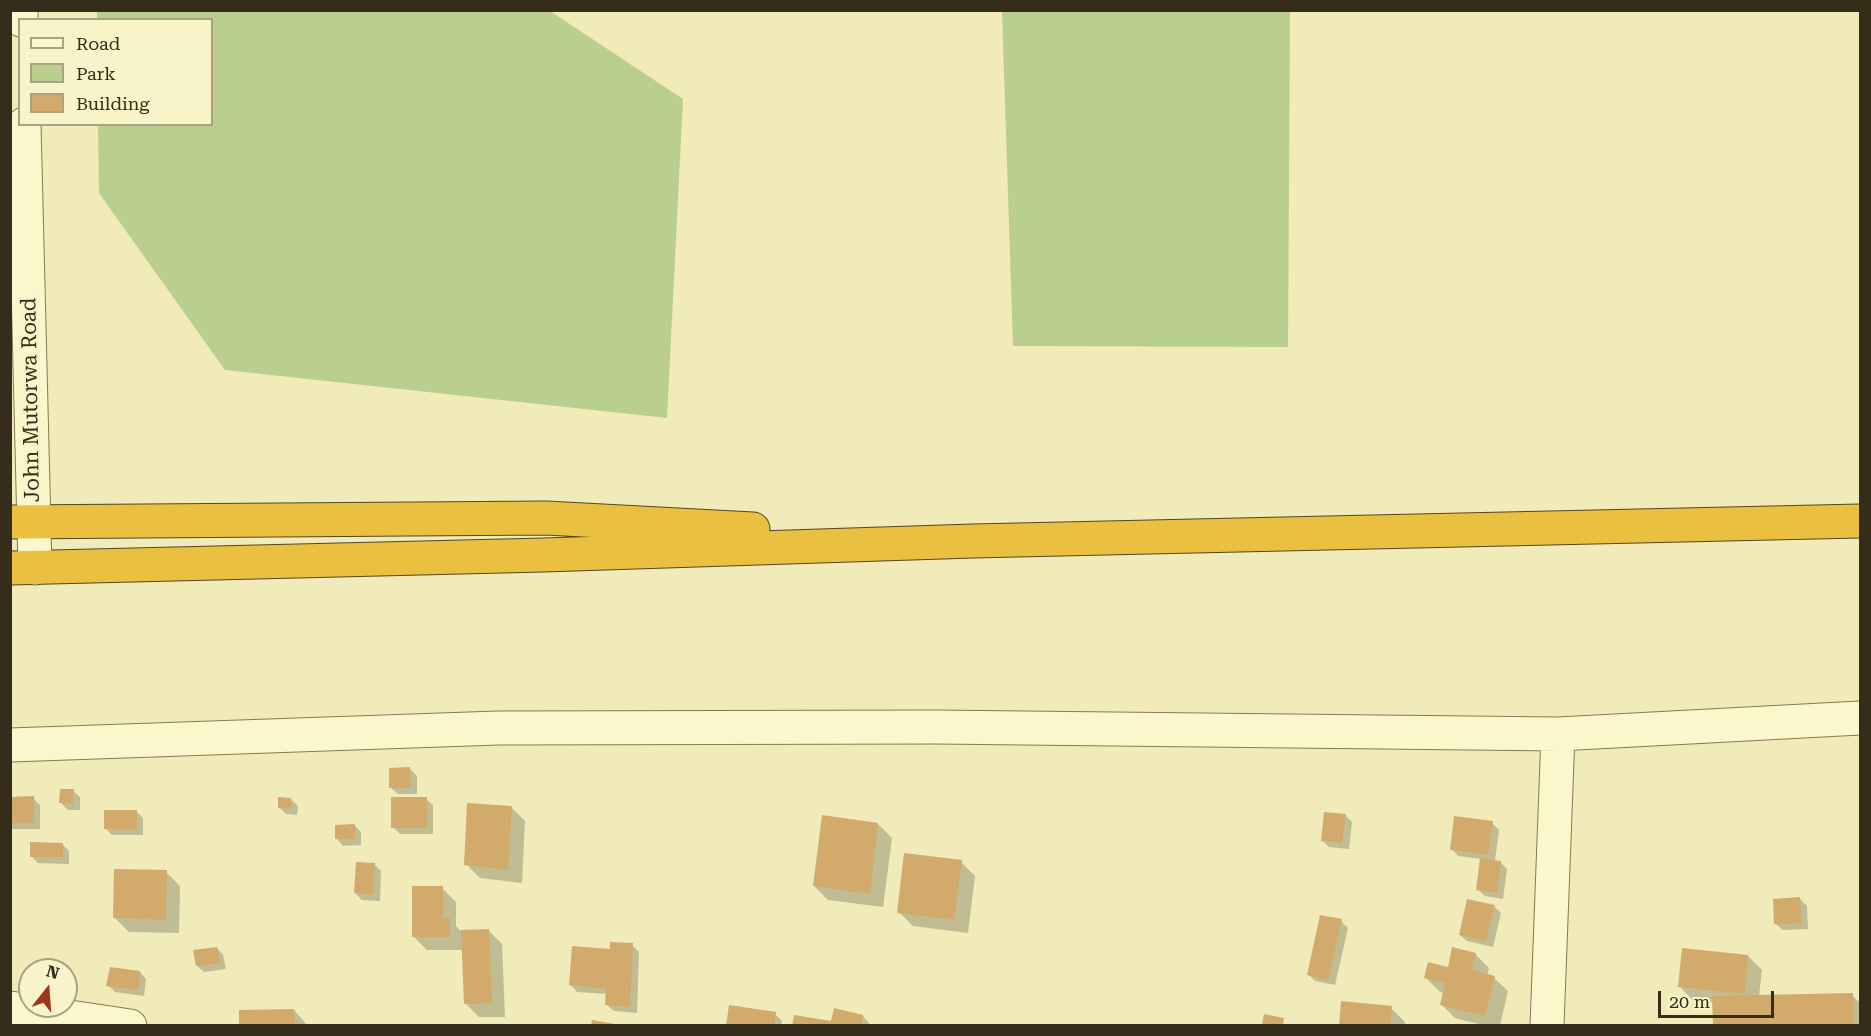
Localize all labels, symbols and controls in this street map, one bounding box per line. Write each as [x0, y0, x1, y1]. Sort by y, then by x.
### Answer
legend [18, 18, 213, 126]
text: Road [76, 33, 120, 54]
text: Park [76, 63, 116, 84]
text: Building [76, 93, 150, 114]
street label: John Mutorwa Road [17, 297, 45, 503]
north arrow [18, 958, 78, 1018]
text: N [44, 961, 61, 983]
scale bar [1661, 979, 1776, 1017]
text: 20 m [1669, 991, 1710, 1012]

